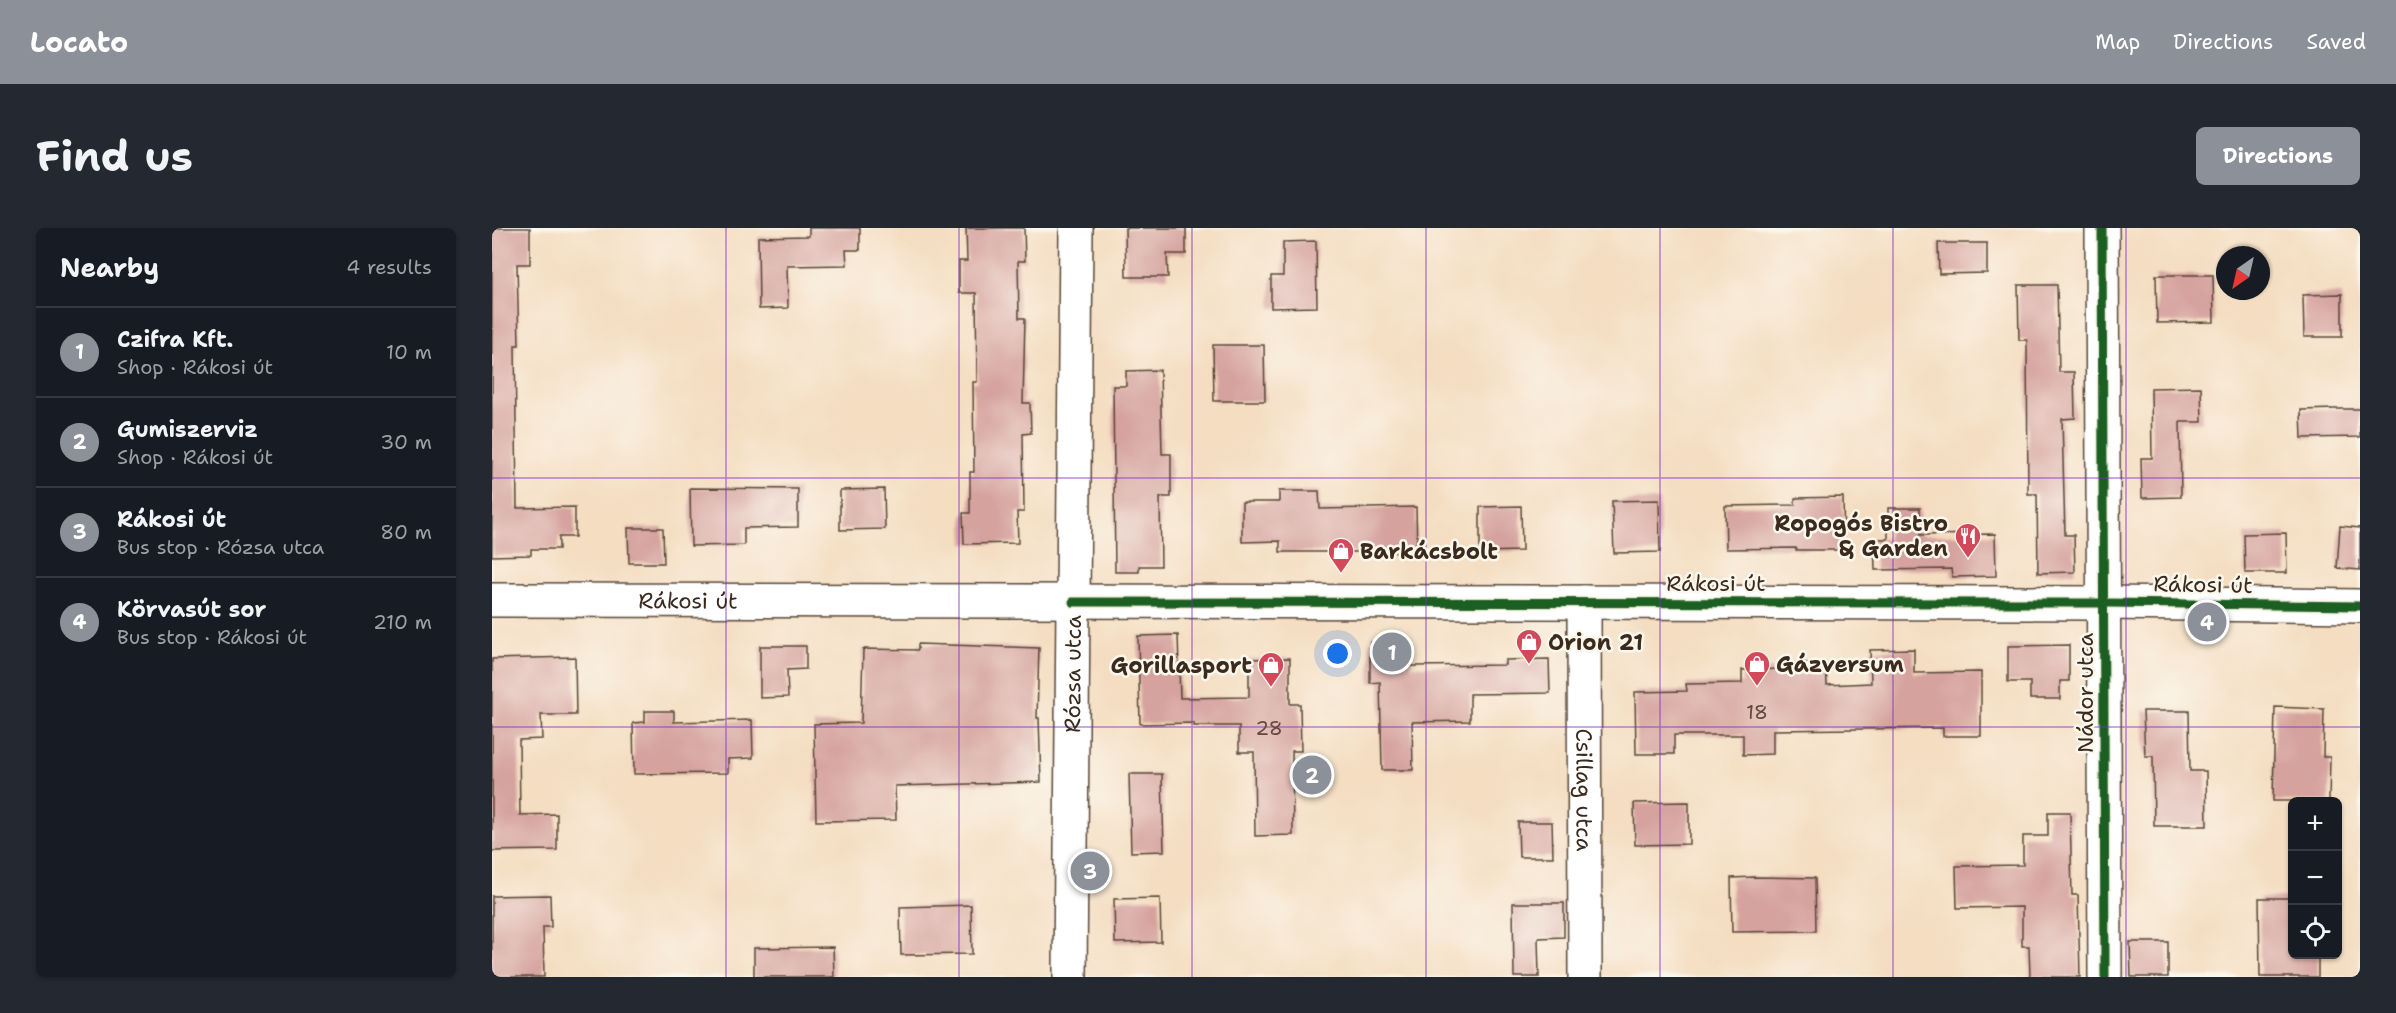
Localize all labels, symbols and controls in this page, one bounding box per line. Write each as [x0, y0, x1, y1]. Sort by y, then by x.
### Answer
text: Locato [30, 23, 128, 61]
text: Map [2095, 28, 2140, 56]
text: Directions [2173, 28, 2273, 56]
text: Saved [2306, 28, 2366, 56]
button: Directions [2196, 127, 2360, 185]
text: Find us [36, 128, 193, 184]
north arrow [2216, 246, 2270, 300]
text: Nearby [60, 250, 159, 285]
text: 4 results [346, 254, 432, 280]
text: Czifra Kft. [117, 325, 233, 354]
text: 1 [75, 339, 84, 365]
text: 10 m [386, 339, 432, 365]
text: Shop · Rákosi út [117, 354, 273, 380]
text: Gumiszerviz [117, 415, 258, 444]
text: 2 [73, 429, 87, 455]
text: 30 m [380, 429, 432, 455]
text: Shop · Rákosi út [117, 444, 273, 470]
text: Rákosi út [117, 505, 226, 534]
place label: Ropogós Bistro & Garden [1774, 509, 1948, 563]
text: 3 [73, 519, 87, 545]
text: 80 m [380, 519, 432, 545]
restaurant icon: Ropogós Bistro & Garden [1953, 521, 1983, 559]
text: Bus stop · Rózsa utca [117, 534, 324, 560]
shop icon: Barkácsbolt [1326, 536, 1356, 574]
place label: Barkácsbolt [1360, 537, 1498, 566]
street label: Rákosi út [1666, 569, 1766, 598]
street label: Rákosi út [2153, 569, 2253, 600]
street label: Rákosi út [638, 586, 738, 615]
text: Körvasút sor [117, 595, 266, 624]
pin: 4 [2188, 600, 2226, 644]
text: 4 [73, 609, 87, 635]
text: 210 m [373, 609, 432, 635]
street label: Rózsa utca [1058, 615, 1088, 733]
text: Bus stop · Rákosi út [117, 624, 307, 650]
shop icon: Orion 21 [1514, 627, 1544, 665]
place label: Orion 21 [1548, 628, 1643, 657]
pin: 1 [1372, 630, 1412, 674]
street label: Nádor utca [2071, 632, 2100, 753]
your location [1323, 639, 1352, 668]
shop icon: Gázversum [1742, 649, 1772, 687]
shop icon: Gorillasport [1256, 650, 1286, 688]
place label: Gázversum [1776, 650, 1904, 679]
place label: Gorillasport [1110, 651, 1252, 680]
house number: 18 [1746, 699, 1768, 725]
house number: 28 [1255, 715, 1283, 741]
street label: Csillag utca [1569, 729, 1599, 852]
pin: 2 [1292, 752, 1332, 798]
map controls [2288, 797, 2342, 959]
button: + [2288, 797, 2342, 851]
pin: 3 [1070, 848, 1110, 894]
button: − [2288, 851, 2342, 905]
button: locate [2288, 905, 2342, 959]

